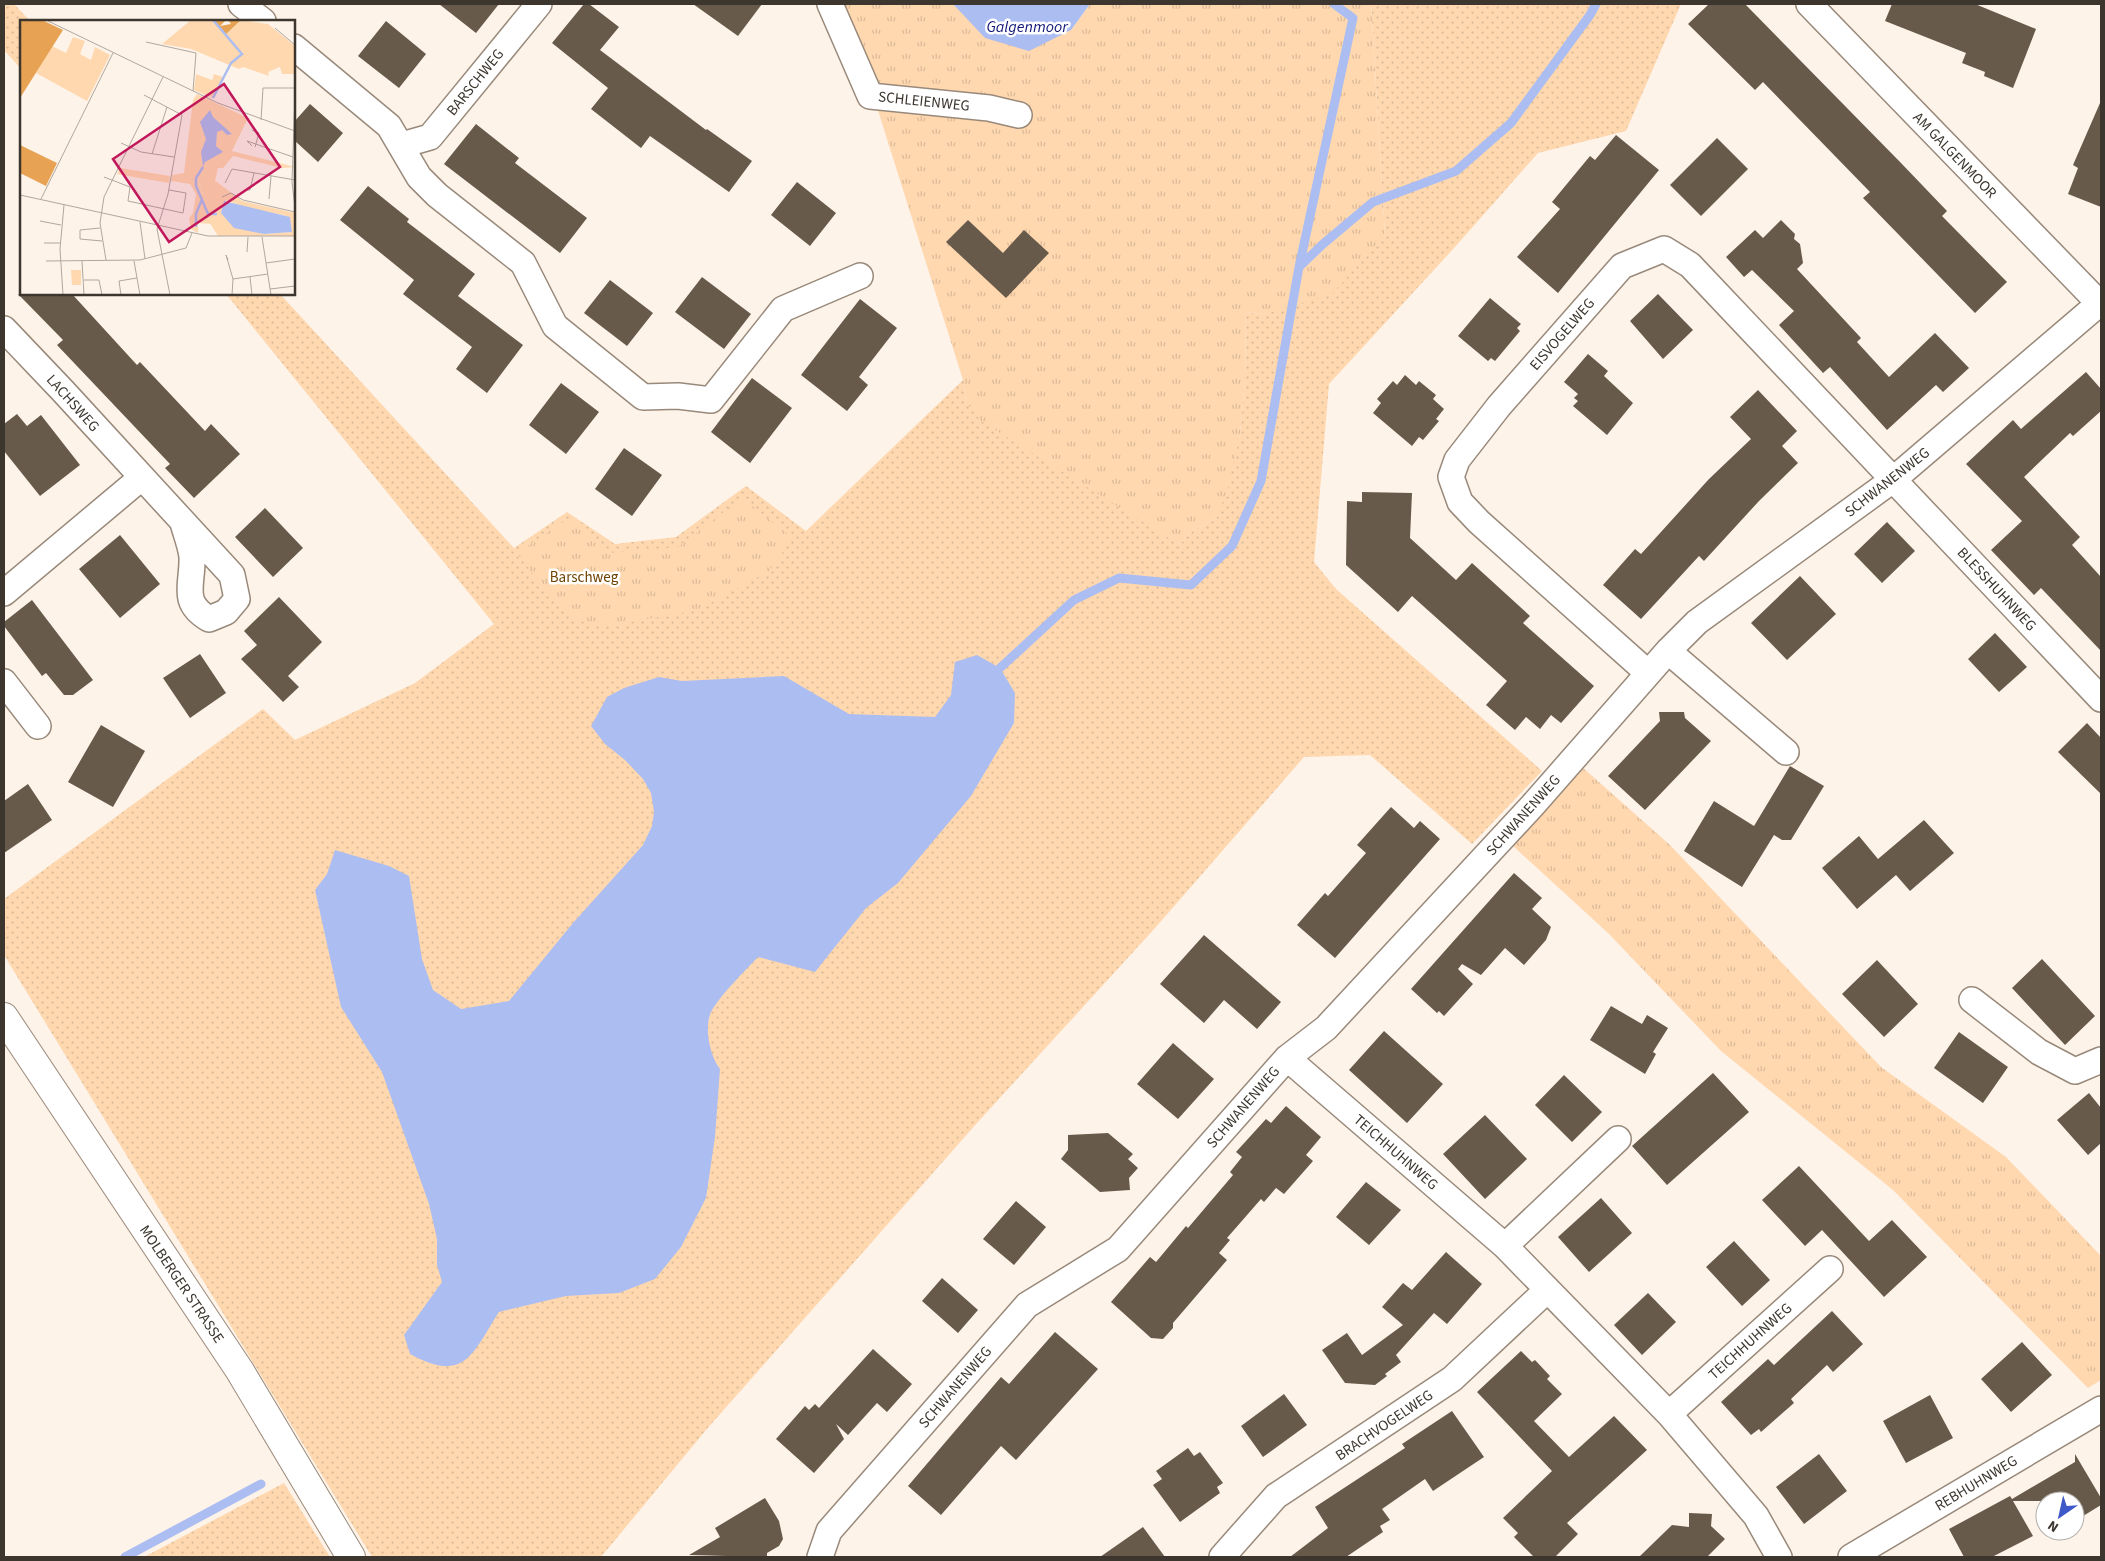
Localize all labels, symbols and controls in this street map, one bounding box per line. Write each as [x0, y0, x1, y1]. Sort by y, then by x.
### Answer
water label: Galgenmoor [986, 16, 1069, 38]
inset map [20, 20, 295, 295]
street label: BARSCHWEG [442, 44, 509, 120]
street label: SCHLEIENWEG [877, 86, 971, 117]
street label: AM GALGENMOOR [1908, 108, 2002, 203]
street label: EISVOGELWEG [1525, 293, 1600, 375]
street label: LACHSWEG [41, 370, 104, 437]
street label: SCHWANENWEG [1840, 443, 1934, 522]
street label: BLESSHUHNWEG [1952, 543, 2041, 636]
park label: Barschweg [550, 567, 619, 588]
street label: SCHWANENWEG [1481, 770, 1565, 860]
street label: SCHWANENWEG [1202, 1062, 1285, 1153]
street label: TEICHHUHNWEG [1349, 1110, 1443, 1195]
street label: MOLBERGER STRASSE [134, 1221, 229, 1348]
street label: TEICHHUHNWEG [1704, 1298, 1797, 1385]
street label: SCHWANENWEG [914, 1342, 997, 1433]
street label: BRACHVOGELWEG [1331, 1385, 1437, 1466]
street label: REBHUHNWEG [1931, 1450, 2022, 1516]
north arrow [2035, 1491, 2085, 1541]
text: N [2044, 1515, 2063, 1537]

